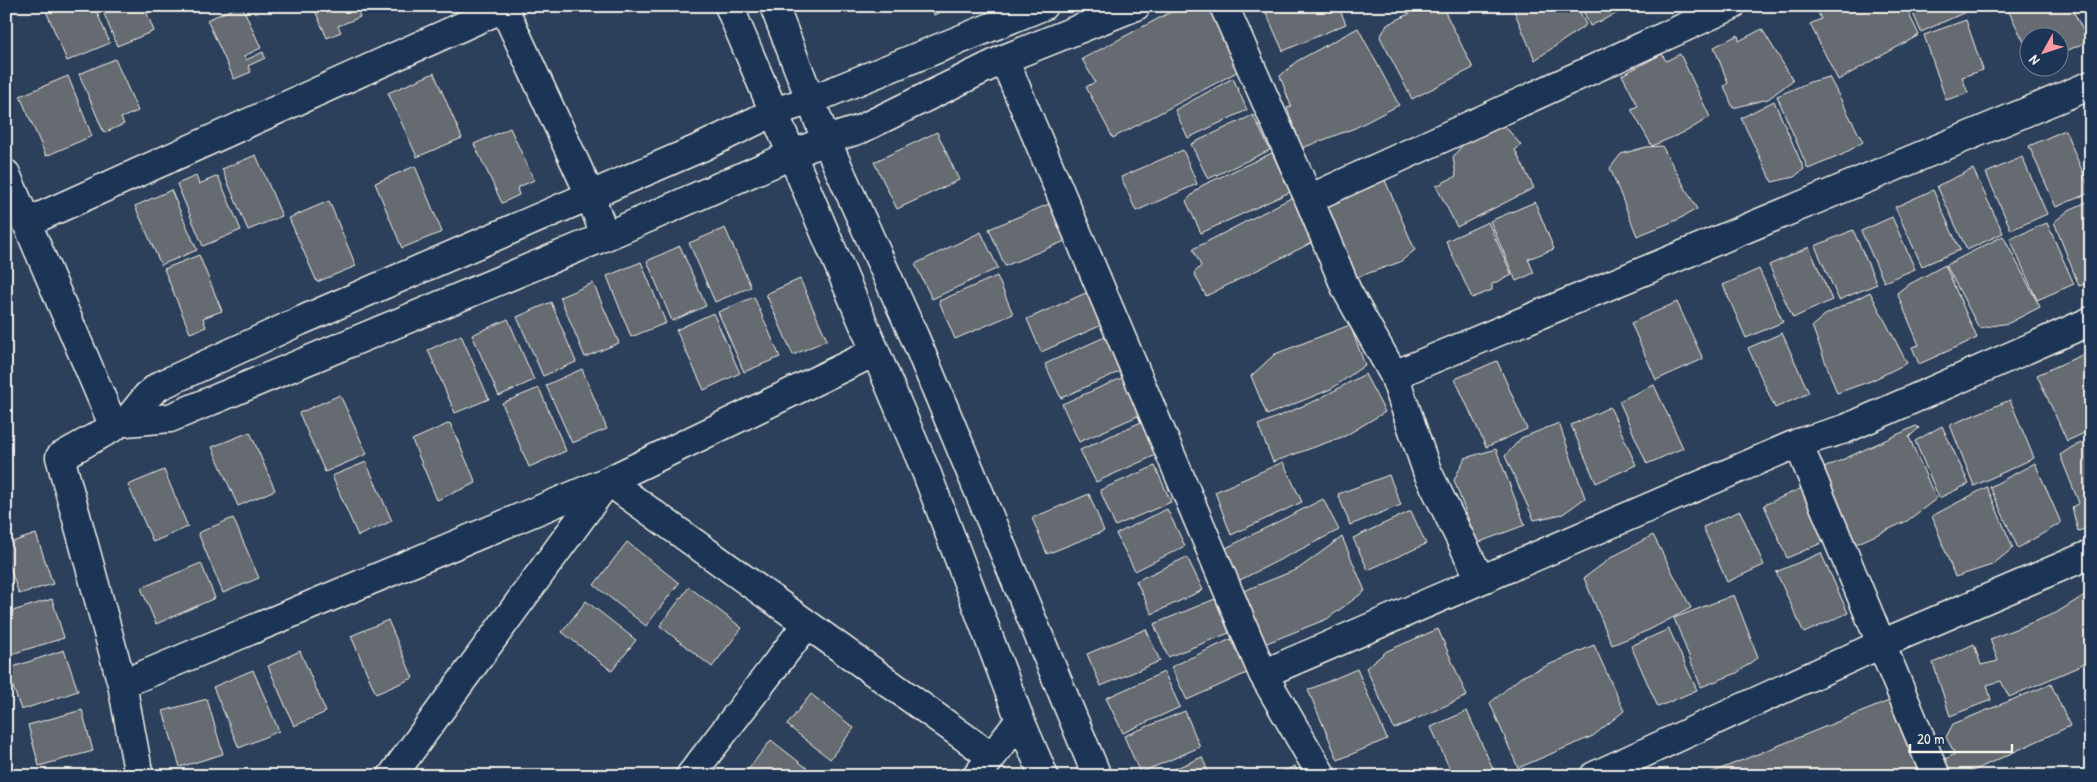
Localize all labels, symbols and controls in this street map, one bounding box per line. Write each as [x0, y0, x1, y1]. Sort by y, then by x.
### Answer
north arrow [2020, 28, 2070, 78]
text: N [2024, 51, 2043, 70]
scale bar [1910, 722, 2012, 754]
text: 20 m [1917, 728, 1944, 749]

